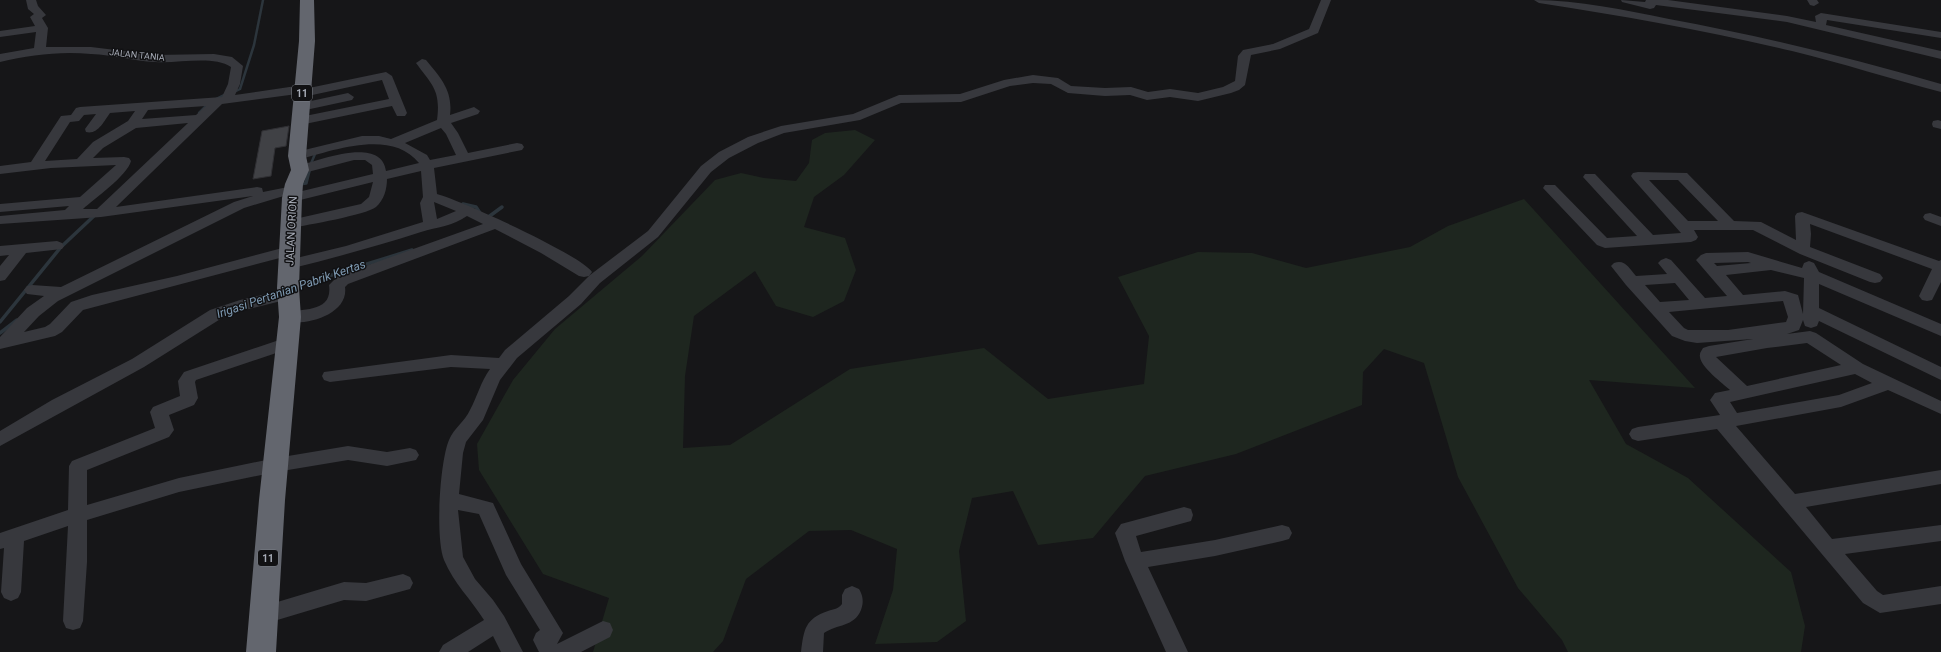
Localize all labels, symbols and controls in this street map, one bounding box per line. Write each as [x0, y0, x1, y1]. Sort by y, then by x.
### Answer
street label: JALAN TANIA [109, 47, 165, 63]
road number: 11 [292, 85, 312, 101]
street label: JALAN ORION [283, 196, 300, 266]
water label: Irigasi Pertanian Pabrik Kertas [215, 257, 367, 321]
road number: 11 [258, 550, 278, 566]

